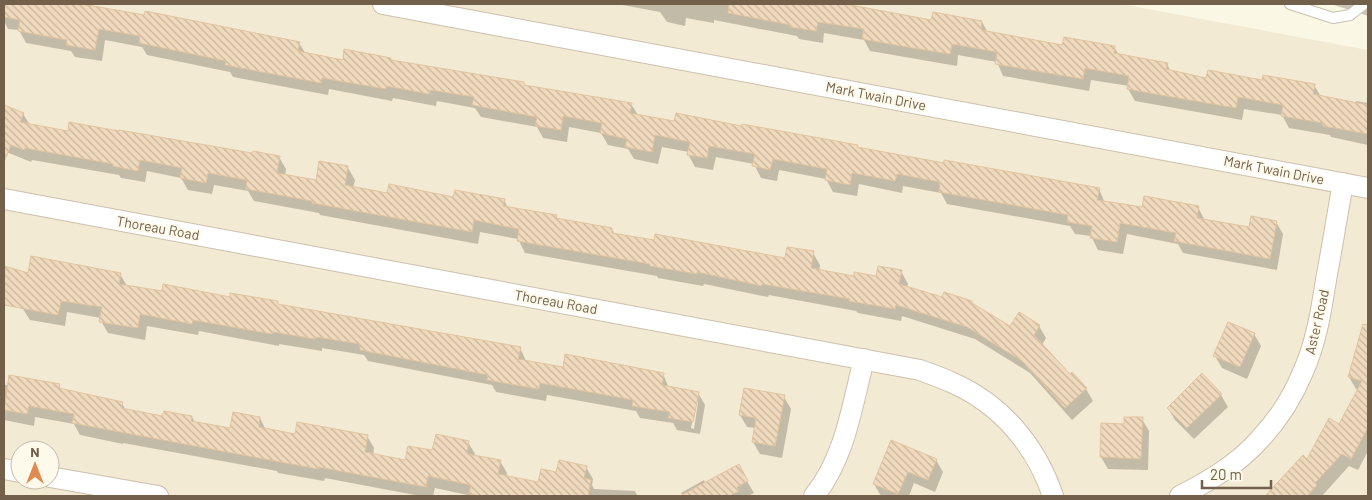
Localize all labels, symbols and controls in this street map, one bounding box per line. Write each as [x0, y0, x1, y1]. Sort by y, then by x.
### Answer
street label: Mark Twain Drive [825, 77, 928, 114]
street label: Mark Twain Drive [1223, 151, 1326, 188]
street label: Thoreau Road [115, 212, 201, 243]
street label: Thoreau Road [513, 286, 599, 317]
street label: Aster Road [1301, 288, 1332, 356]
north arrow [10, 440, 60, 490]
text: N [30, 443, 40, 460]
scale bar [1202, 458, 1271, 490]
text: 20 m [1210, 465, 1242, 483]

